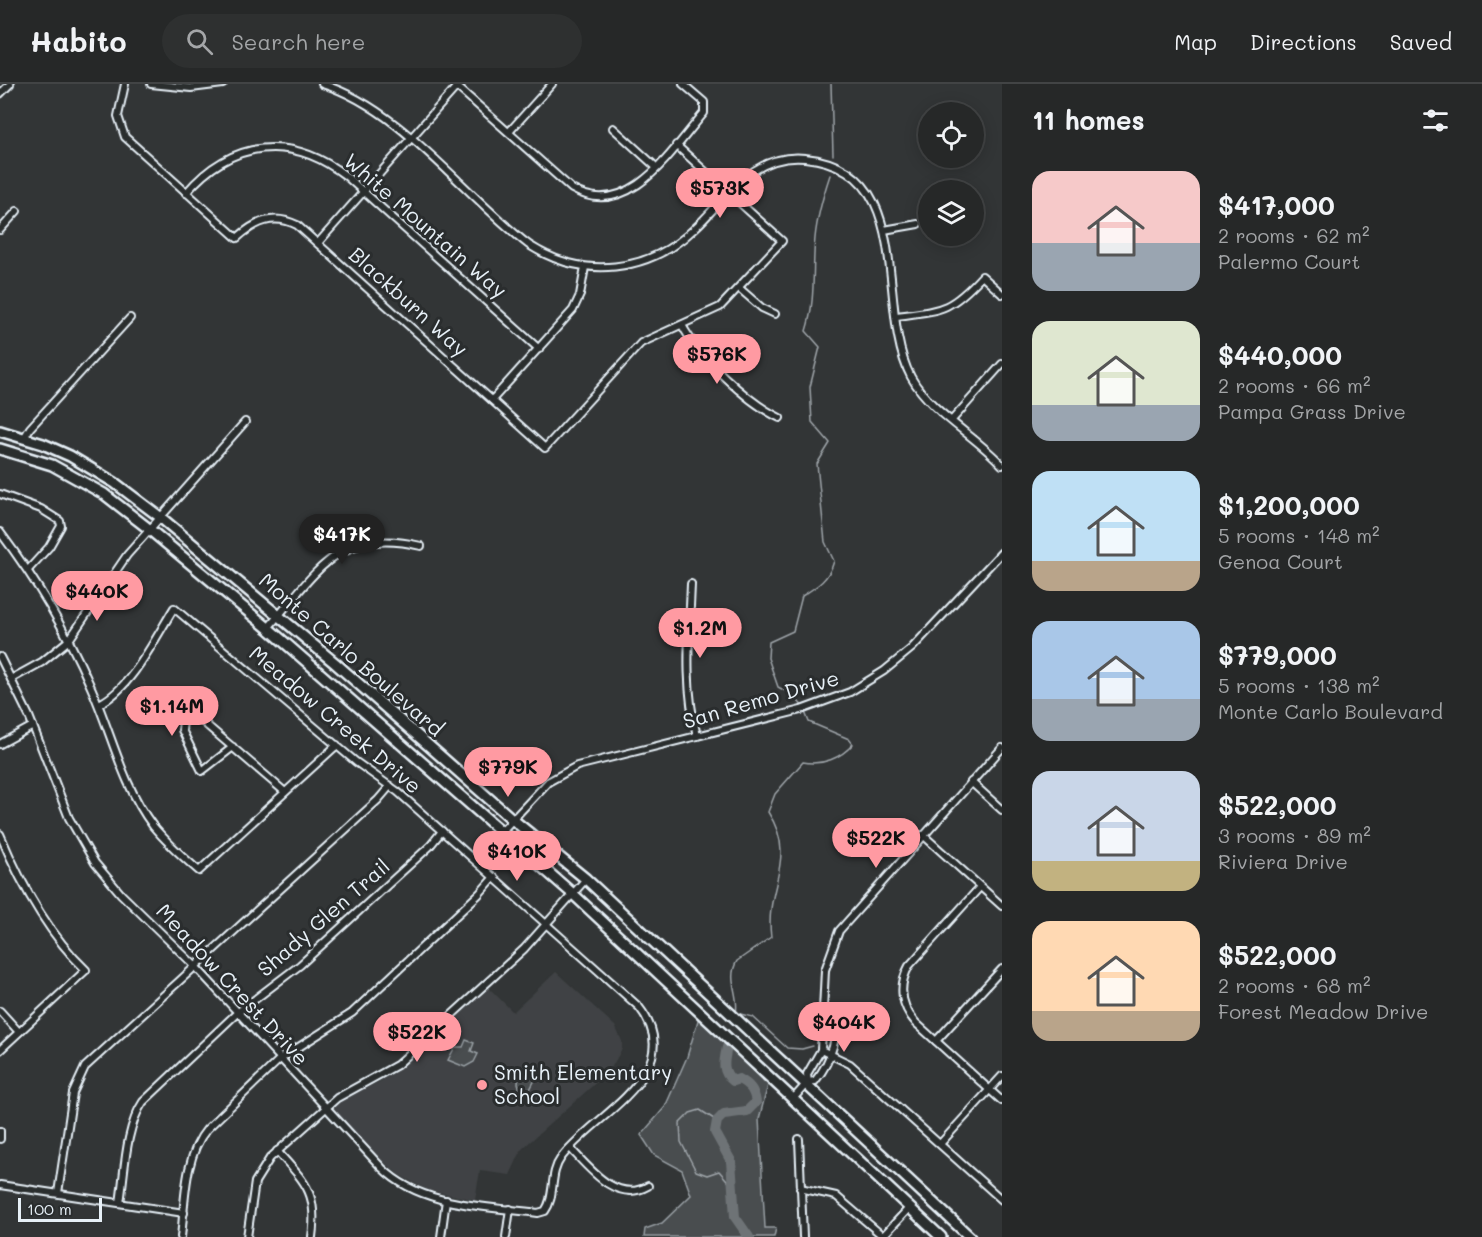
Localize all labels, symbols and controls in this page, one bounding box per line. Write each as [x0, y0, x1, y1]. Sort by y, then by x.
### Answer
search box [162, 14, 582, 68]
text: Habito [30, 23, 126, 59]
icon: search [183, 25, 216, 58]
text: Search here [231, 27, 365, 56]
text: Map [1174, 28, 1217, 55]
text: Directions [1250, 28, 1357, 55]
text: Saved [1390, 28, 1452, 55]
map controls [918, 102, 984, 246]
button: locate [918, 102, 984, 168]
text: 11 homes [1032, 103, 1145, 137]
icon: filters [1419, 104, 1452, 137]
street label: White Mountain Way [339, 147, 513, 303]
pin: $573K [678, 168, 762, 219]
text: $573K [690, 174, 750, 200]
button: layers [918, 180, 984, 246]
text: $417,000 [1218, 188, 1335, 222]
icon: home [1080, 195, 1152, 267]
text: 2 rooms · 62 m² [1218, 222, 1370, 248]
street label: Blackburn Way [344, 240, 474, 361]
text: Palermo Court [1218, 248, 1360, 274]
pin: $576K [675, 334, 759, 385]
text: $440,000 [1218, 338, 1342, 372]
text: $576K [687, 340, 747, 366]
icon: home [1080, 345, 1152, 417]
text: 2 rooms · 66 m² [1218, 372, 1371, 398]
text: Pampa Grass Drive [1218, 398, 1406, 424]
text: $1,200,000 [1218, 488, 1360, 522]
icon: home [1080, 495, 1152, 567]
pin: $417K [300, 514, 384, 565]
text: $417K [313, 520, 371, 546]
text: 5 rooms · 148 m² [1218, 522, 1380, 548]
text: Genoa Court [1218, 548, 1343, 574]
street label: Monte Carlo Boulevard [254, 566, 450, 742]
pin: $440K [55, 571, 139, 622]
text: $440K [65, 577, 129, 603]
pin: $1.2M [658, 608, 742, 659]
text: $1.2M [673, 614, 727, 640]
text: $779,000 [1218, 638, 1337, 672]
street label: Meadow Creek Drive [244, 639, 428, 799]
icon: home [1080, 645, 1152, 717]
street label: San Remo Drive [679, 663, 842, 734]
text: 5 rooms · 138 m² [1218, 672, 1380, 698]
pin: $1.14M [123, 686, 221, 737]
text: $1.14M [139, 692, 205, 718]
text: Monte Carlo Boulevard [1218, 698, 1443, 724]
pin: $779K [466, 747, 550, 798]
text: $779K [478, 753, 538, 779]
text: $522,000 [1218, 788, 1336, 822]
icon: home [1080, 795, 1152, 867]
pin: $522K [834, 818, 918, 869]
text: 3 rooms · 89 m² [1218, 822, 1371, 848]
text: $522K [846, 824, 906, 850]
pin: $410K [475, 831, 559, 882]
text: $410K [487, 837, 547, 863]
text: Riviera Drive [1218, 848, 1348, 874]
street label: Shady Glen Trail [251, 852, 395, 982]
street label: Meadow Crest Drive [151, 897, 315, 1071]
text: $522,000 [1218, 938, 1336, 972]
icon: home [1080, 945, 1152, 1017]
text: 2 rooms · 68 m² [1218, 972, 1371, 998]
text: Forest Meadow Drive [1218, 998, 1428, 1024]
pin: $404K [802, 1002, 886, 1053]
text: $404K [812, 1008, 876, 1034]
pin: $522K [375, 1012, 459, 1063]
text: $522K [387, 1018, 447, 1044]
place label: Smith Elementary School [494, 1058, 672, 1109]
marker: Smith Elementary School [475, 1078, 489, 1092]
scale bar [18, 1195, 102, 1222]
text: 100 m [27, 1198, 72, 1219]

